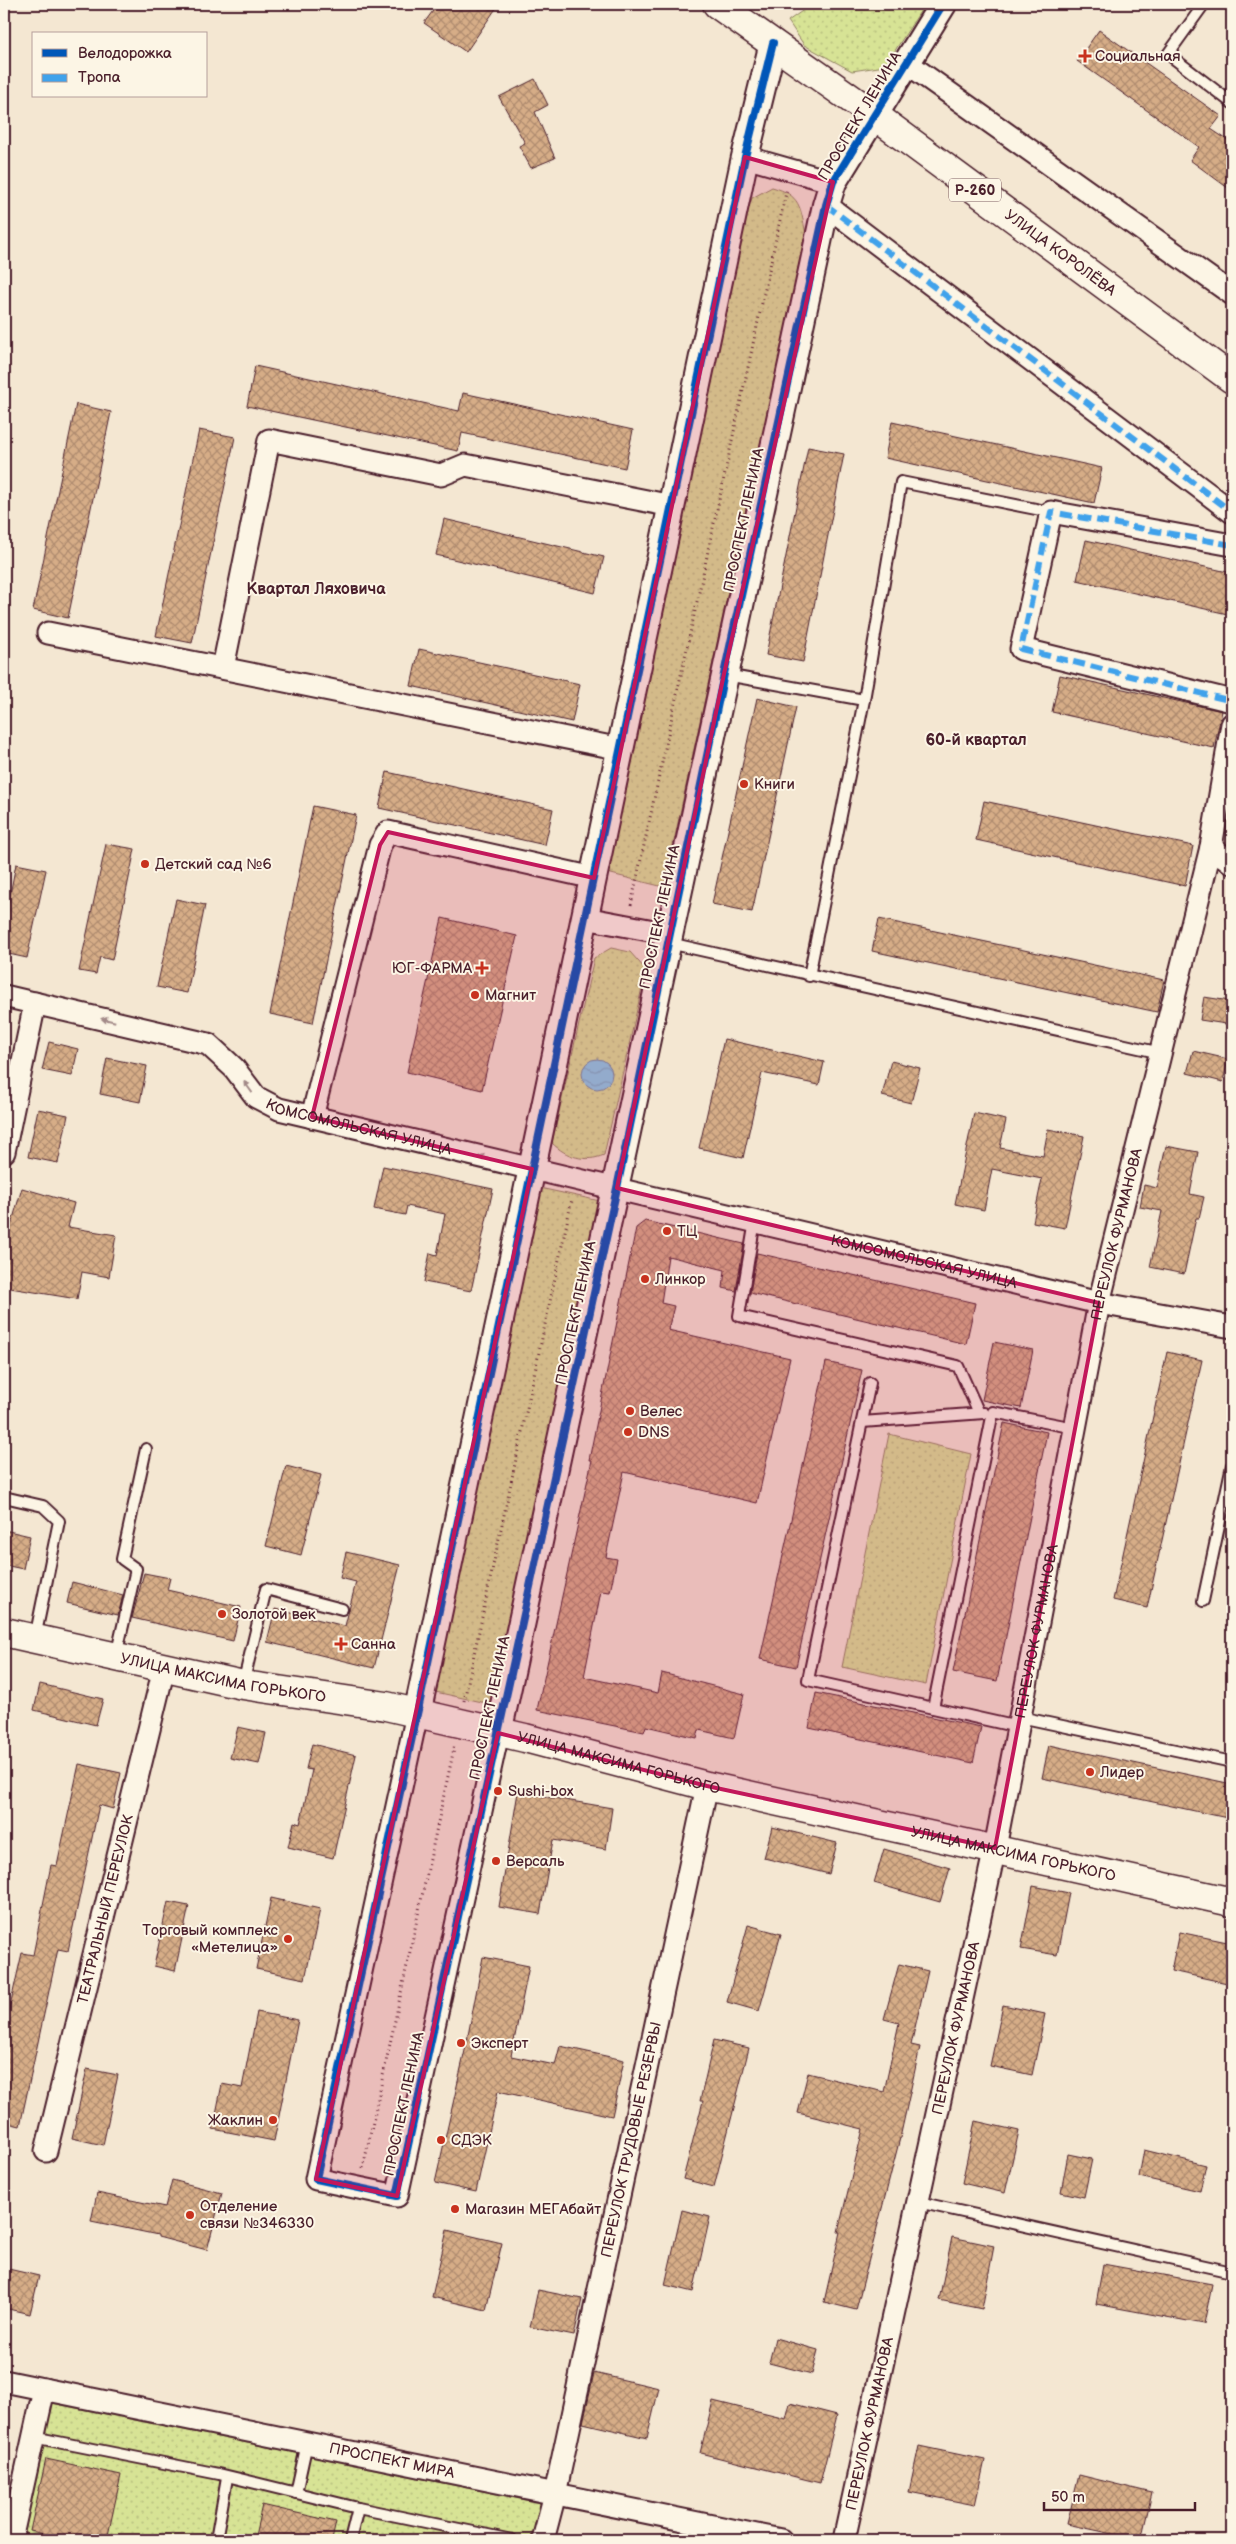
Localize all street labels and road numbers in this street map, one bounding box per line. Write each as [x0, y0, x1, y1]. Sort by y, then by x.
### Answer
street label: ПРОСПЕКТ ЛЕНИНА [814, 47, 906, 184]
road number: Р-260 [949, 178, 1001, 202]
street label: УЛИЦА КОРОЛЁВА [1001, 205, 1121, 300]
street label: ПРОСПЕКТ ЛЕНИНА [719, 445, 769, 594]
street label: ПРОСПЕКТ ЛЕНИНА [635, 842, 685, 991]
street label: КОМСОМОЛЬСКАЯ УЛИЦА [263, 1094, 454, 1159]
street label: ПЕРЕУЛОК ФУРМАНОВА [1086, 1145, 1146, 1322]
street label: КОМСОМОЛЬСКАЯ УЛИЦА [829, 1230, 1020, 1293]
street label: ПРОСПЕКТ ЛЕНИНА [551, 1238, 601, 1387]
street label: ПЕРЕУЛОК ФУРМАНОВА [1010, 1542, 1062, 1720]
street label: ПРОСПЕКТ ЛЕНИНА [465, 1633, 515, 1782]
street label: УЛИЦА МАКСИМА ГОРЬКОГО [118, 1649, 328, 1707]
street label: УЛИЦА МАКСИМА ГОРЬКОГО [515, 1727, 722, 1798]
street label: ТЕАТРАЛЬНЫЙ ПЕРЕУЛОК [73, 1812, 137, 2006]
street label: УЛИЦА МАКСИМА ГОРЬКОГО [909, 1822, 1118, 1886]
street label: ПЕРЕУЛОК ФУРМАНОВА [928, 1939, 984, 2116]
street label: ПЕРЕУЛОК ТРУДОВЫЕ РЕЗЕРВЫ [597, 2020, 666, 2259]
street label: ПРОСПЕКТ ЛЕНИНА [379, 2029, 429, 2178]
street label: ПЕРЕУЛОК ФУРМАНОВА [841, 2335, 898, 2512]
street label: ПРОСПЕКТ МИРА [328, 2438, 457, 2483]

